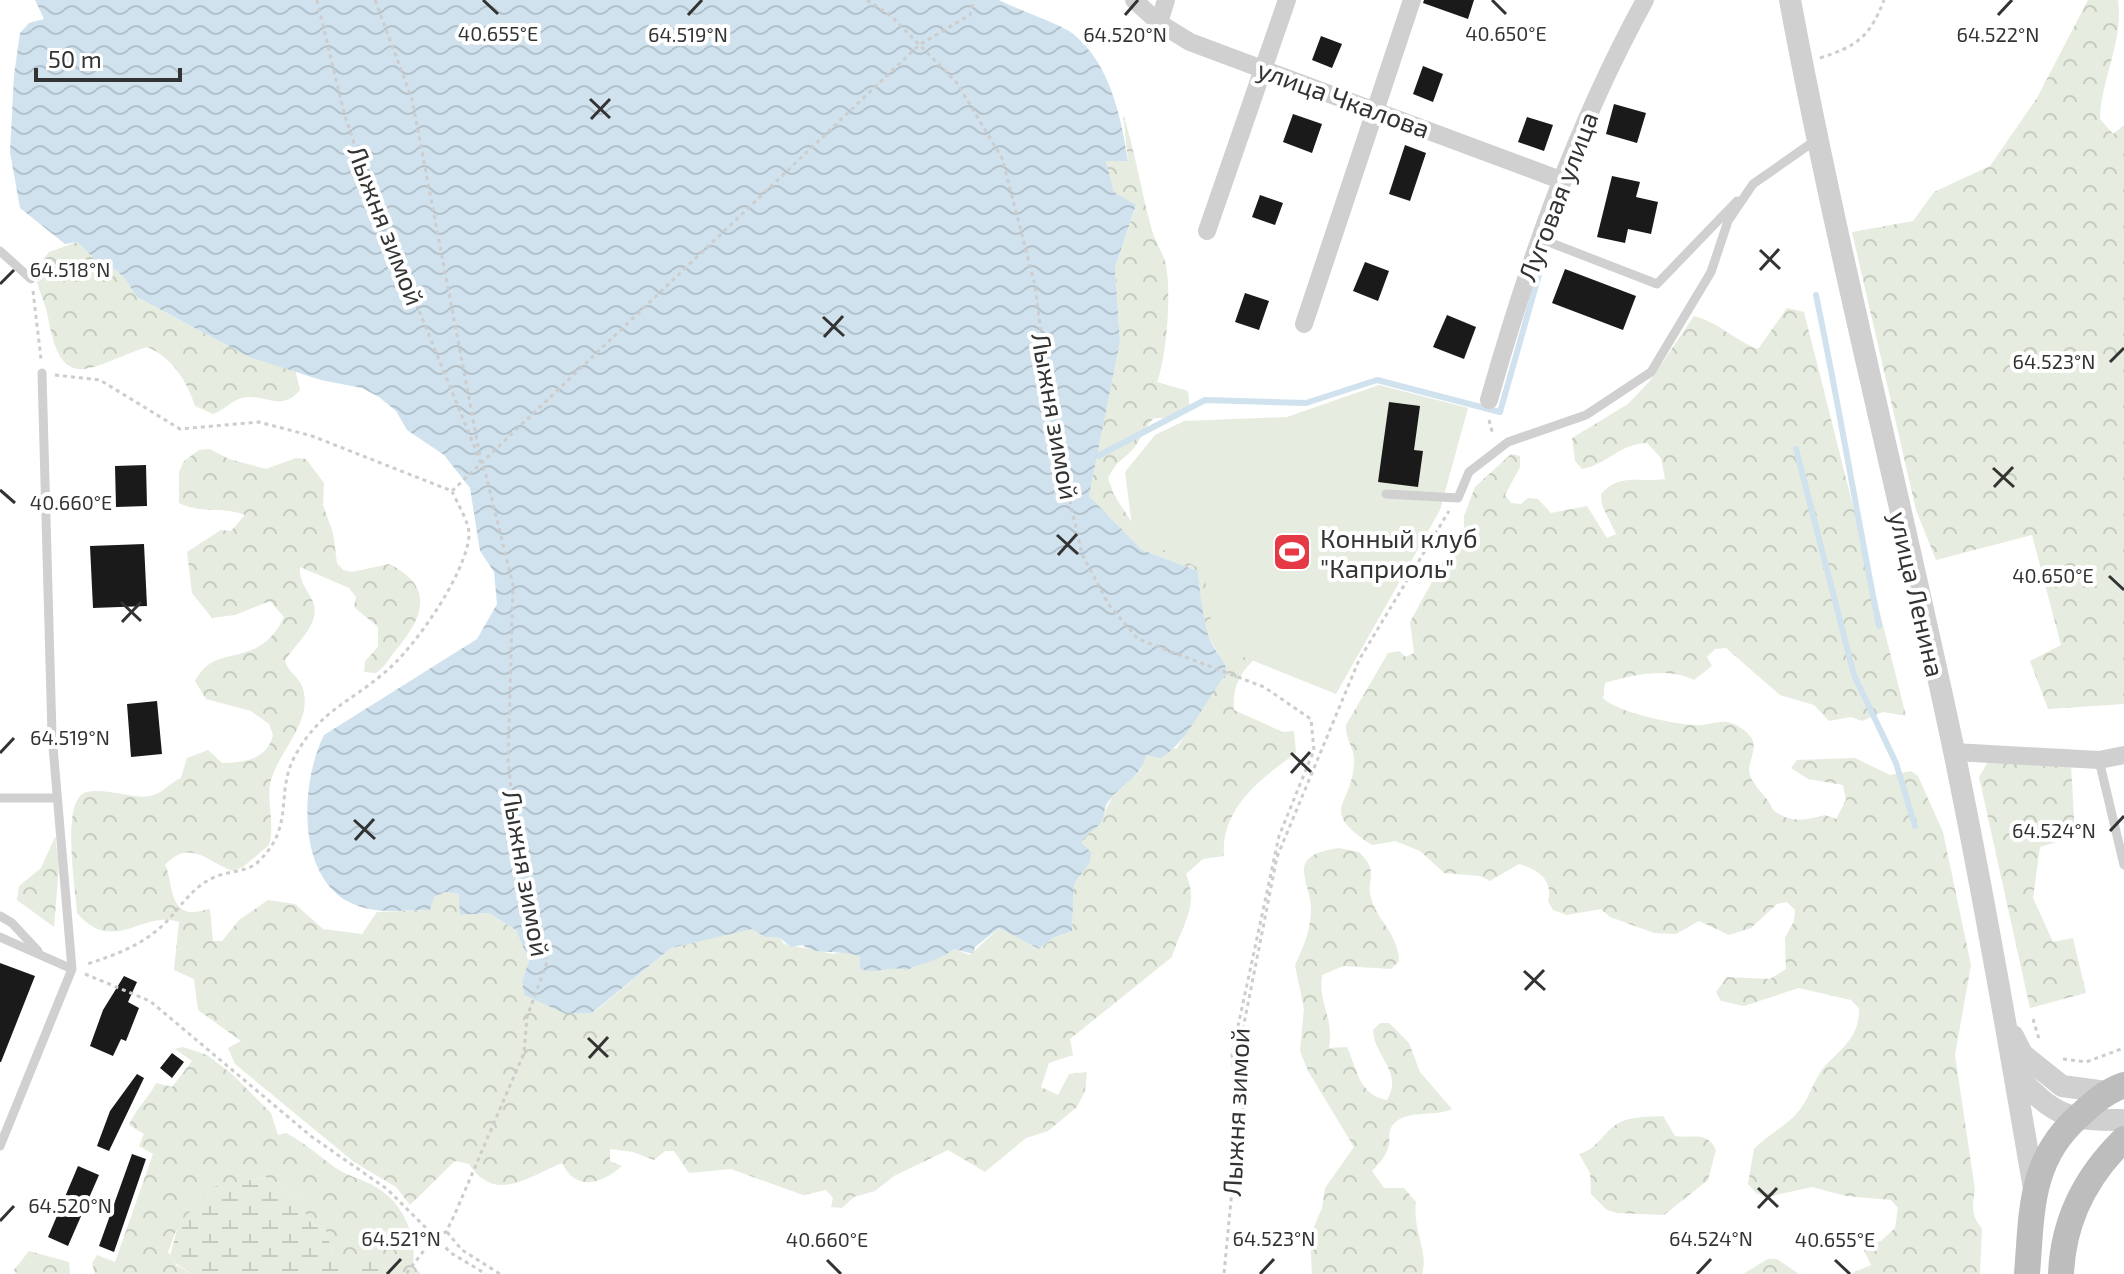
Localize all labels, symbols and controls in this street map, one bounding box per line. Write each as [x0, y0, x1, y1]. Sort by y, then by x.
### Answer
text: 40.655°E [458, 21, 538, 45]
text: 40.650°E [1465, 21, 1547, 45]
text: 64.519°N [648, 22, 728, 46]
text: 64.520°N [1083, 22, 1167, 46]
text: 64.522°N [1957, 22, 2039, 46]
scale bar [36, 32, 180, 82]
text: 50 m [48, 44, 102, 73]
street label: улица Чкалова [1253, 52, 1434, 144]
street label: Луговая улица [1511, 107, 1604, 285]
street label: Лыжня зимой [342, 141, 432, 309]
text: 64.518°N [30, 257, 110, 281]
street label: Лыжня зимой [1026, 330, 1086, 502]
text: 64.523°N [2013, 349, 2095, 373]
text: 40.660°E [30, 490, 112, 514]
street label: улица Ленина [1883, 508, 1952, 680]
place label: Конный клуб "Каприоль" [1320, 522, 1478, 583]
sports icon: Конный клуб "Каприоль" [1271, 531, 1313, 573]
text: 40.650°E [2012, 563, 2094, 587]
text: 64.519°N [30, 725, 110, 749]
street label: Лыжня зимой [497, 787, 557, 959]
text: 64.524°N [2012, 818, 2096, 842]
street label: Лыжня зимой [1215, 1027, 1255, 1197]
text: 64.520°N [28, 1193, 112, 1217]
text: 64.521°N [361, 1226, 441, 1250]
text: 64.523°N [1233, 1226, 1315, 1250]
text: 64.524°N [1669, 1226, 1753, 1250]
text: 40.660°E [786, 1227, 868, 1251]
text: 40.655°E [1795, 1227, 1875, 1251]

